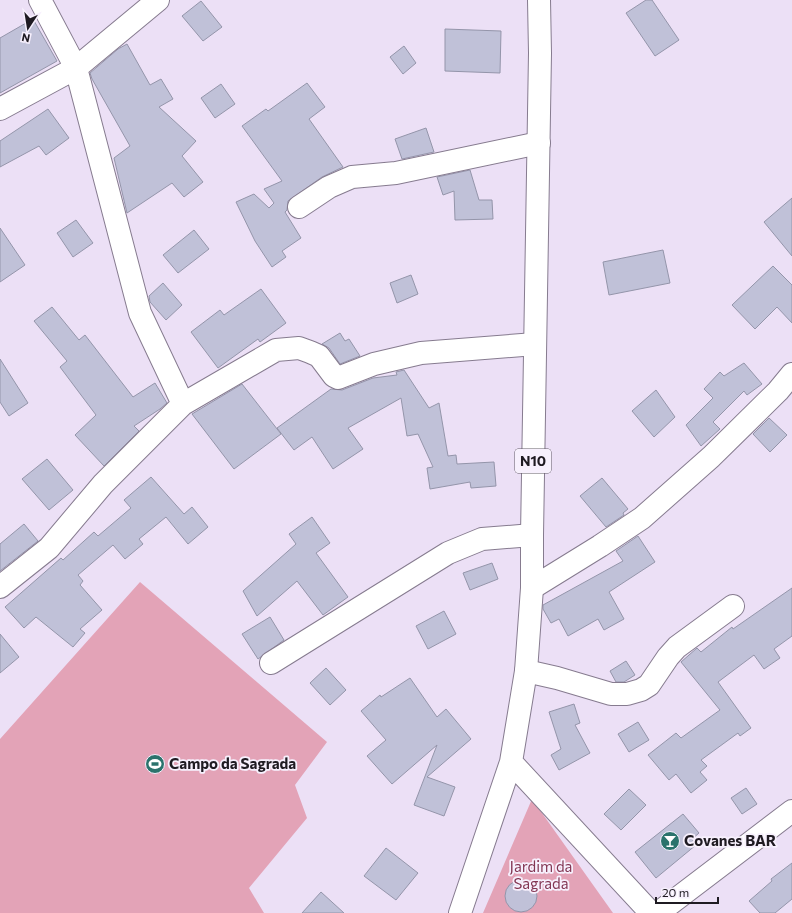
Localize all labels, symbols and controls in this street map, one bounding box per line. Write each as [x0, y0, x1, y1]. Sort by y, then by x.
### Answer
north arrow [8, 8, 48, 48]
text: N [20, 31, 31, 45]
road number: N10 [515, 449, 551, 473]
sports icon: Campo da Sagrada [144, 753, 166, 775]
place label: Campo da Sagrada [169, 754, 296, 772]
bar icon: Covanes BAR [659, 830, 681, 852]
place label: Covanes BAR [684, 831, 777, 849]
park label: Jardim da Sagrada [510, 857, 572, 892]
scale bar [656, 879, 718, 905]
text: 20 m [662, 885, 689, 899]

